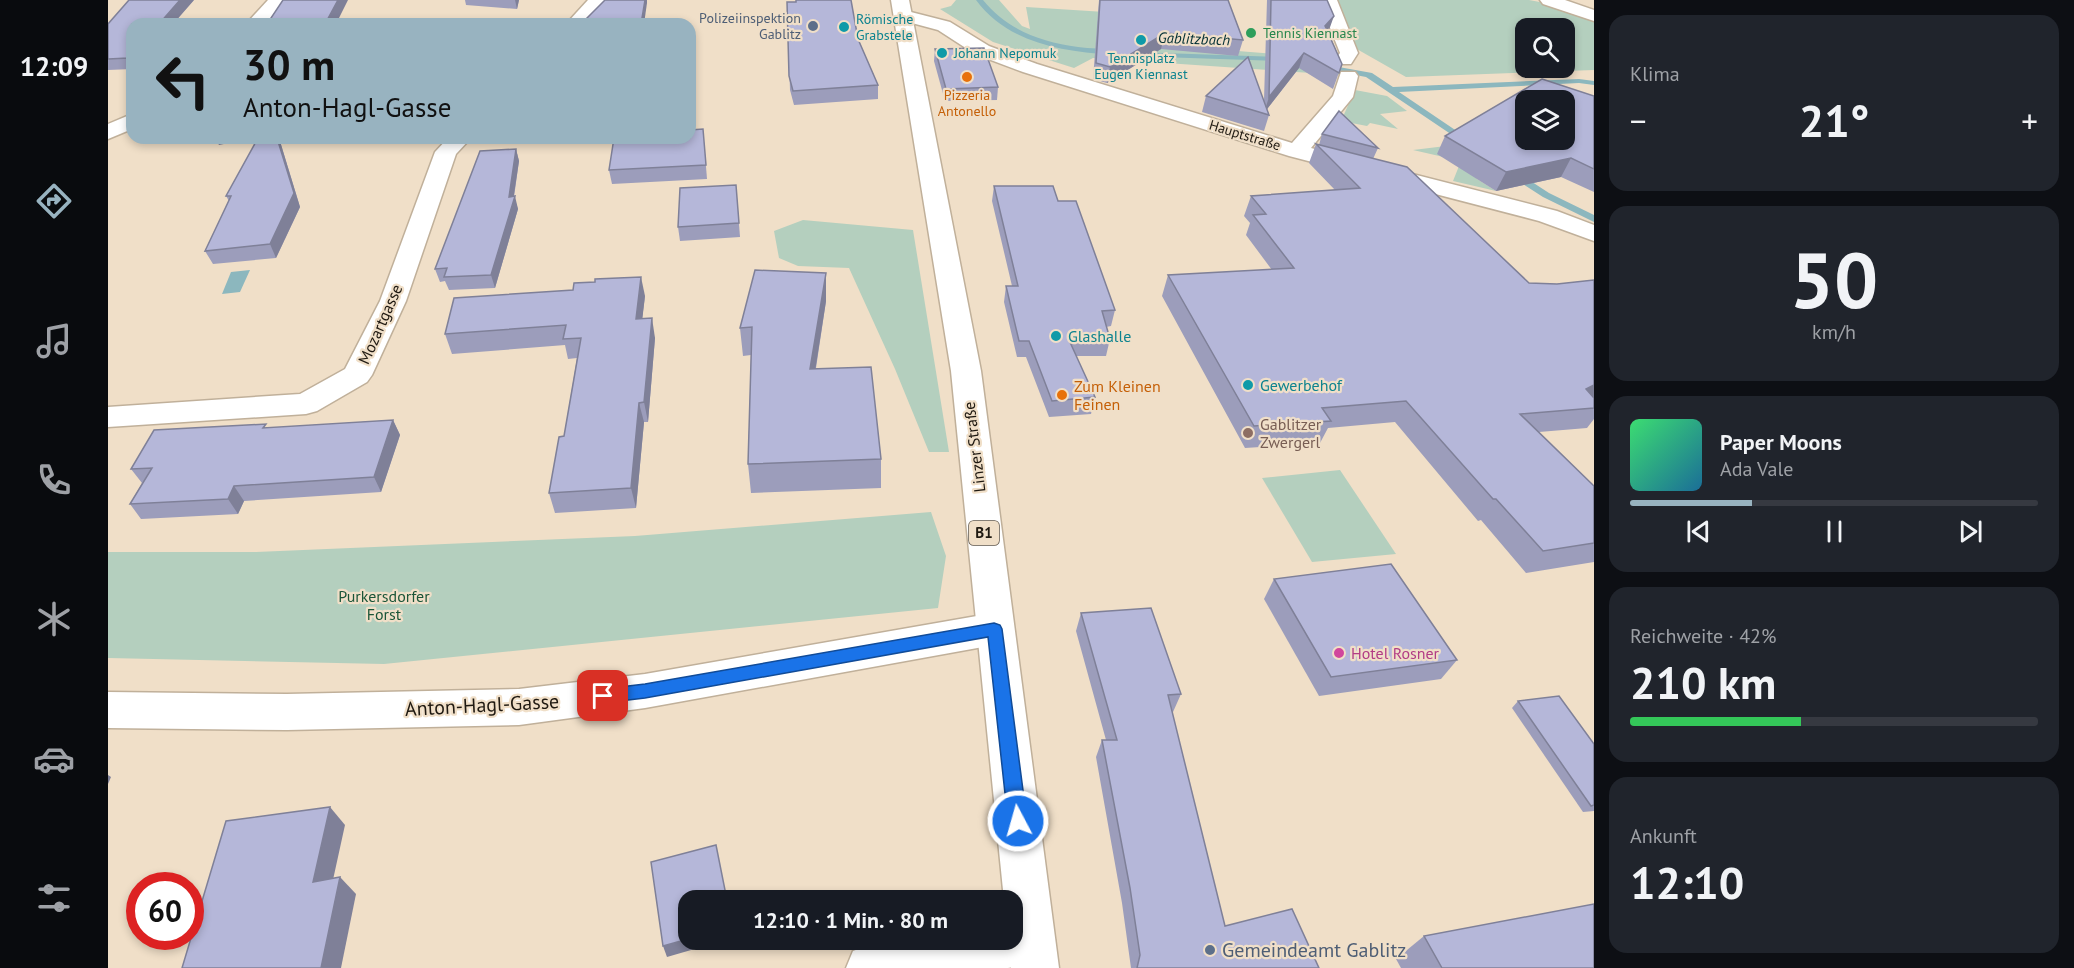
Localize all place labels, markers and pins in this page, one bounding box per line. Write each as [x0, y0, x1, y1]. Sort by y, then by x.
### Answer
place label: Polizeiinspektion Gablitz [699, 9, 801, 43]
place label: Römische Grabstele [856, 10, 913, 44]
marker: Polizeiinspektion Gablitz [806, 19, 820, 33]
marker: Römische Grabstele [837, 20, 851, 34]
place label: Tennis Kiennast [1263, 24, 1357, 42]
marker: Tennis Kiennast [1244, 26, 1258, 40]
marker: Tennisplatz Eugen Kiennast [1134, 33, 1148, 47]
place label: Johann Nepomuk [953, 44, 1057, 62]
marker: Johann Nepomuk [935, 46, 949, 60]
place label: Tennisplatz Eugen Kiennast [1094, 49, 1188, 83]
marker: Pizzeria Antonello [960, 70, 974, 84]
place label: Pizzeria Antonello [938, 86, 996, 120]
place label: Glashalle [1068, 326, 1131, 346]
marker: Glashalle [1049, 329, 1063, 343]
place label: Gewerbehof [1260, 375, 1343, 395]
place label: Zum Kleinen Feinen [1074, 376, 1161, 414]
marker: Gewerbehof [1241, 378, 1255, 392]
marker: Zum Kleinen Feinen [1055, 388, 1069, 402]
place label: Gablitzer Zwergerl [1260, 414, 1322, 452]
marker: Gablitzer Zwergerl [1241, 426, 1255, 440]
place label: Hotel Rosner [1351, 643, 1440, 663]
marker: Hotel Rosner [1332, 646, 1346, 660]
pin [577, 670, 628, 721]
place label: Gemeindeamt Gablitz [1222, 937, 1406, 963]
marker: Gemeindeamt Gablitz [1203, 943, 1217, 957]

